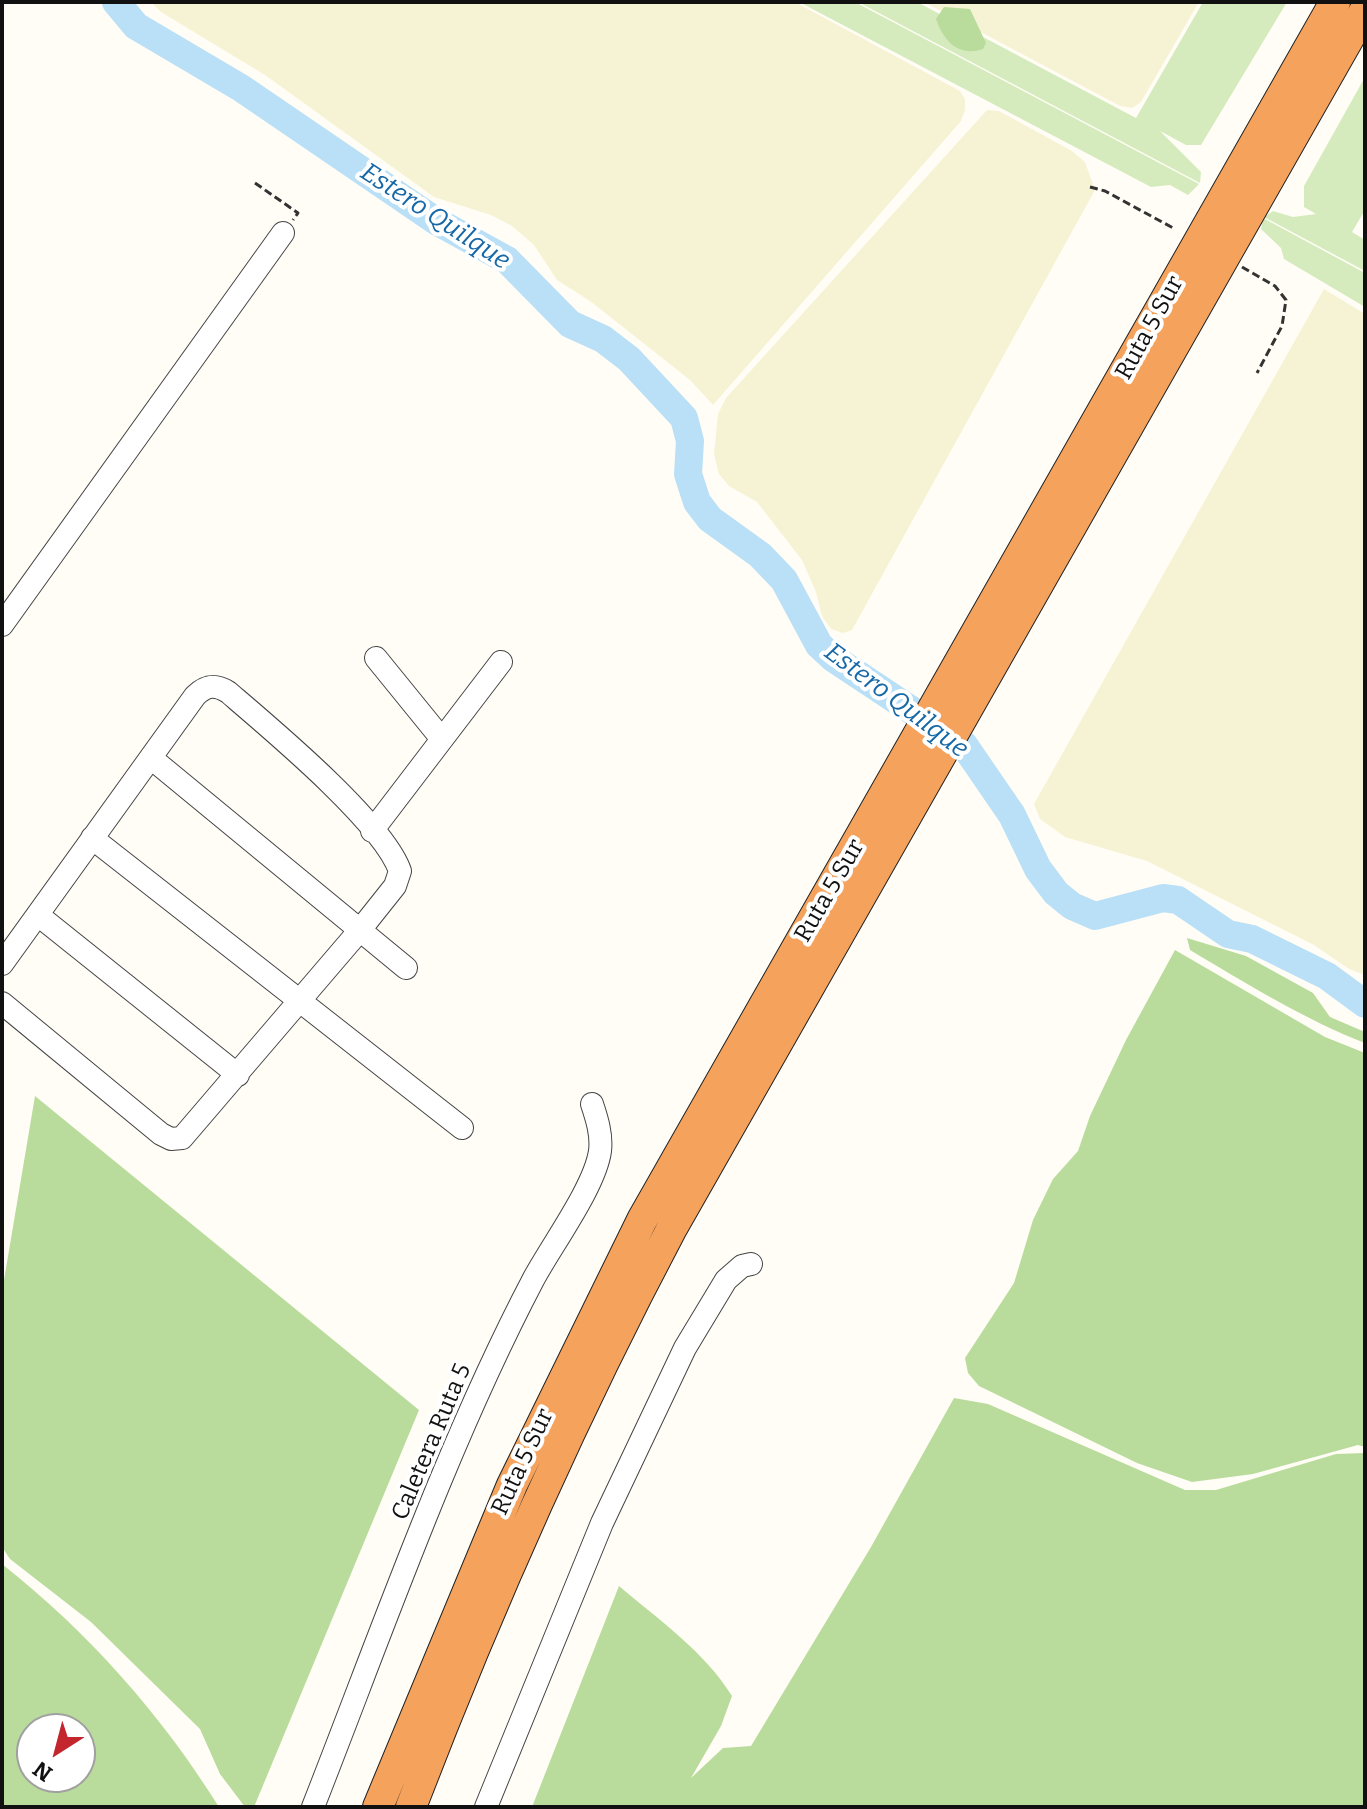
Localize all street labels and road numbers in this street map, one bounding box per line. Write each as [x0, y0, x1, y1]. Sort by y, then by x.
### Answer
street label: Ruta 5 Sur [1110, 271, 1190, 385]
street label: Ruta 5 Sur [789, 835, 871, 947]
street label: Caletera Ruta 5 [386, 1360, 478, 1524]
street label: Ruta 5 Sur [486, 1404, 560, 1520]

